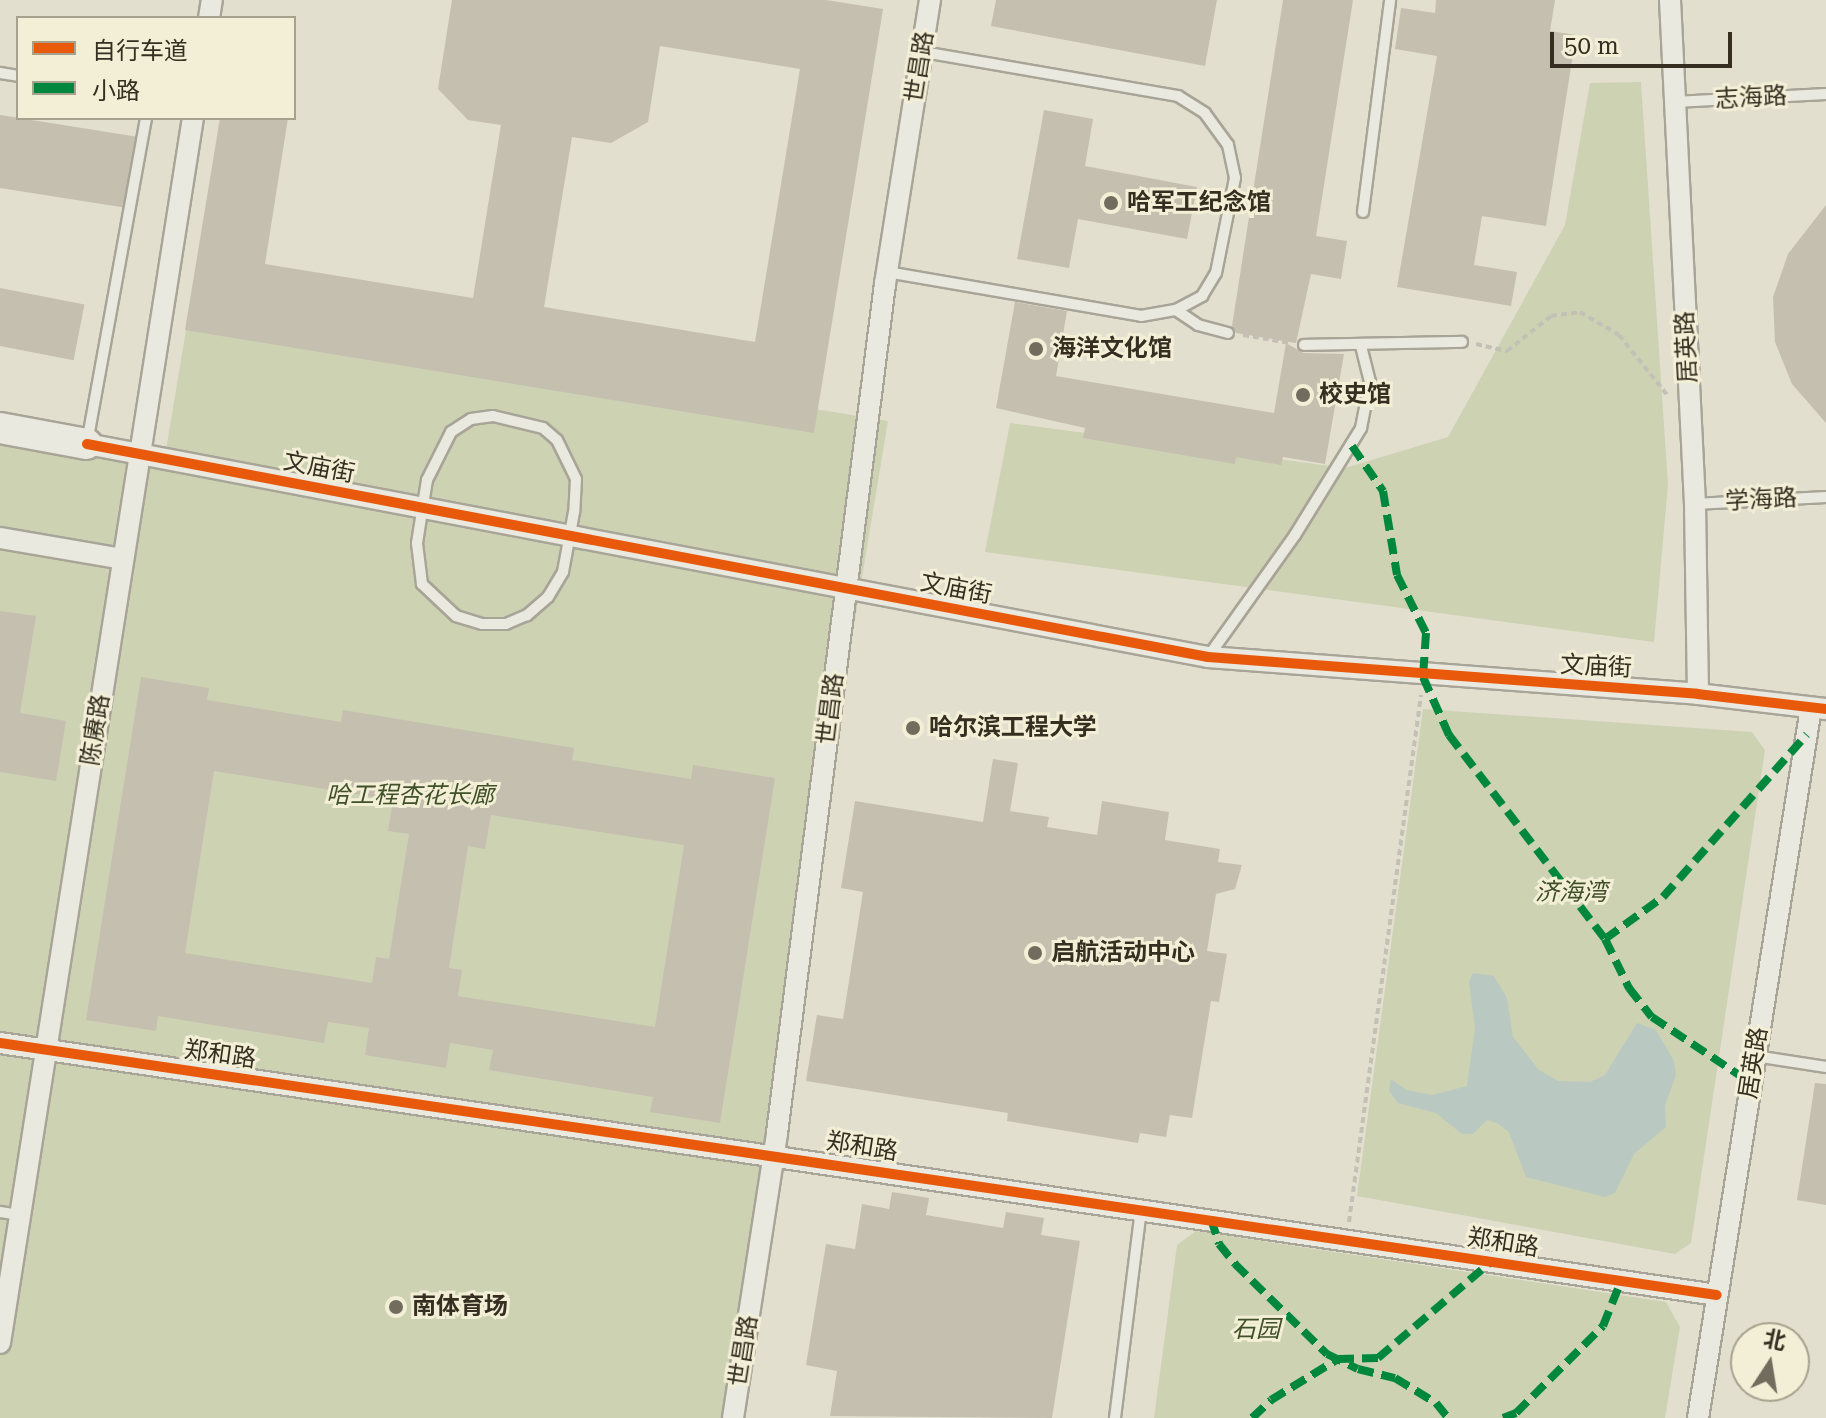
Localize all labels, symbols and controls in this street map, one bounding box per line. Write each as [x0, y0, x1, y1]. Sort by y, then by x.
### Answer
legend [16, 16, 296, 120]
scale bar [1554, 16, 1736, 66]
street label: 世昌路 [900, 29, 940, 105]
text: 50 m [1564, 32, 1619, 60]
text: 自行车道 [92, 37, 188, 65]
text: 小路 [92, 77, 140, 105]
street label: 志海路 [1714, 82, 1788, 114]
place label: 哈军工纪念馆 [1127, 189, 1271, 217]
marker: 哈军工纪念馆 [1102, 194, 1120, 212]
street label: 居英路 [1671, 310, 1703, 384]
place label: 海洋文化馆 [1052, 335, 1172, 363]
marker: 海洋文化馆 [1027, 340, 1045, 358]
place label: 校史馆 [1319, 381, 1391, 409]
marker: 校史馆 [1294, 386, 1312, 404]
street label: 文庙街 [281, 447, 357, 489]
street label: 学海路 [1724, 484, 1798, 516]
street label: 文庙街 [918, 568, 994, 610]
street label: 文庙街 [1559, 651, 1633, 683]
street label: 世昌路 [812, 672, 850, 746]
street label: 陈赓路 [76, 692, 116, 768]
place label: 哈尔滨工程大学 [929, 714, 1097, 742]
marker: 哈尔滨工程大学 [904, 719, 922, 737]
park label: 哈工程杏花长廊 [326, 782, 494, 810]
park label: 济海湾 [1535, 879, 1607, 907]
place label: 启航活动中心 [1051, 939, 1195, 967]
marker: 启航活动中心 [1026, 944, 1044, 962]
street label: 居英路 [1734, 1025, 1774, 1101]
street label: 郑和路 [182, 1036, 258, 1074]
street label: 郑和路 [824, 1127, 900, 1167]
street label: 郑和路 [1465, 1223, 1541, 1263]
place label: 南体育场 [412, 1293, 508, 1321]
marker: 南体育场 [387, 1298, 405, 1316]
street label: 世昌路 [724, 1313, 764, 1389]
park label: 石园 [1232, 1316, 1280, 1344]
north arrow [1730, 1322, 1810, 1402]
text: 北 [1761, 1325, 1788, 1355]

